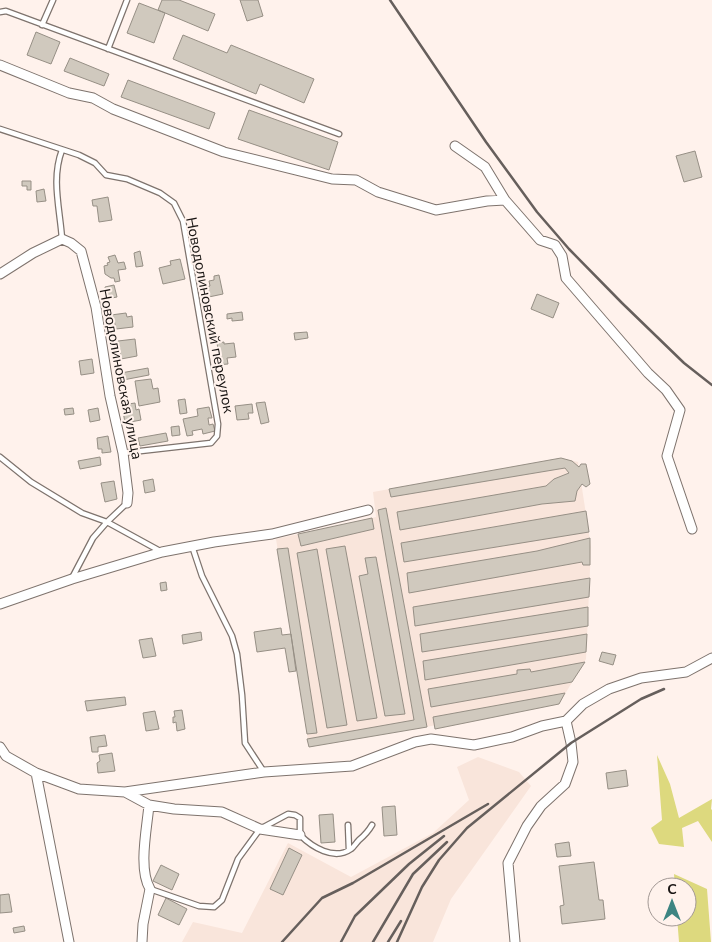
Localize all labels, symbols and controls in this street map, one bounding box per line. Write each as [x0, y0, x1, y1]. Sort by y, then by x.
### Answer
street label: Новодолиновский переулок [181, 215, 239, 415]
street label: Новодолиновская улица [95, 287, 147, 461]
north arrow [647, 877, 697, 927]
text: С [667, 880, 677, 899]

